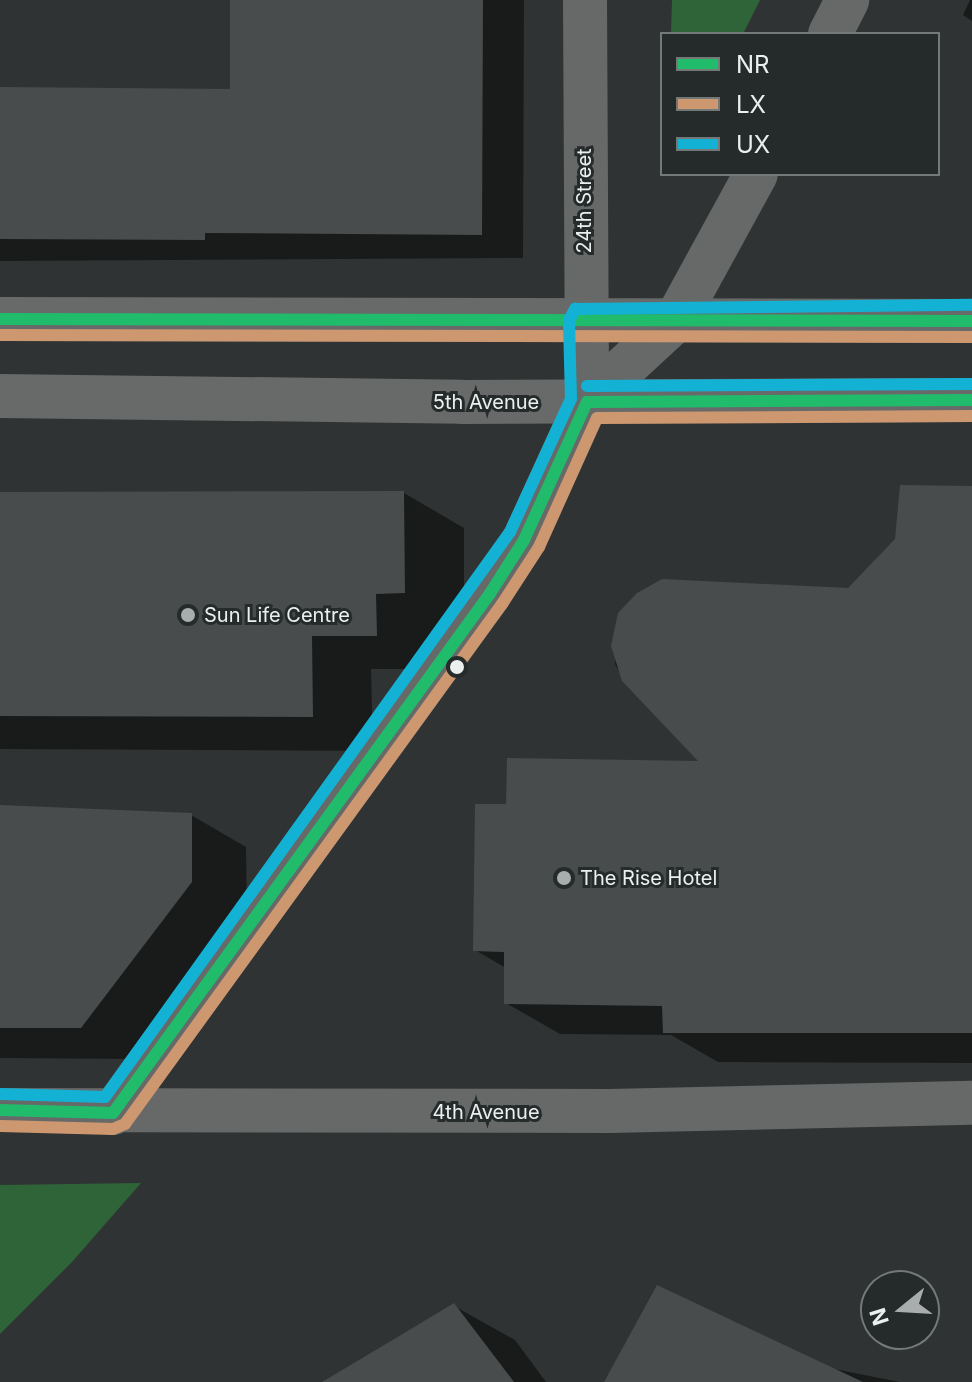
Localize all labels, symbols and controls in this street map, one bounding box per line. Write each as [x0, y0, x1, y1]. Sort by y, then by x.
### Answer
legend [660, 32, 940, 176]
text: NR [736, 50, 770, 79]
text: LX [736, 90, 766, 119]
text: UX [736, 130, 770, 159]
street label: 24th Street [572, 148, 596, 254]
street label: 5th Avenue [433, 390, 539, 414]
place label: Sun Life Centre [204, 603, 350, 627]
marker: Sun Life Centre [179, 606, 197, 624]
unlabelled marker [449, 659, 465, 675]
place label: The Rise Hotel [580, 866, 717, 890]
marker: The Rise Hotel [555, 869, 573, 887]
street label: 4th Avenue [432, 1100, 540, 1124]
north arrow [860, 1270, 940, 1350]
text: N [864, 1305, 894, 1329]

